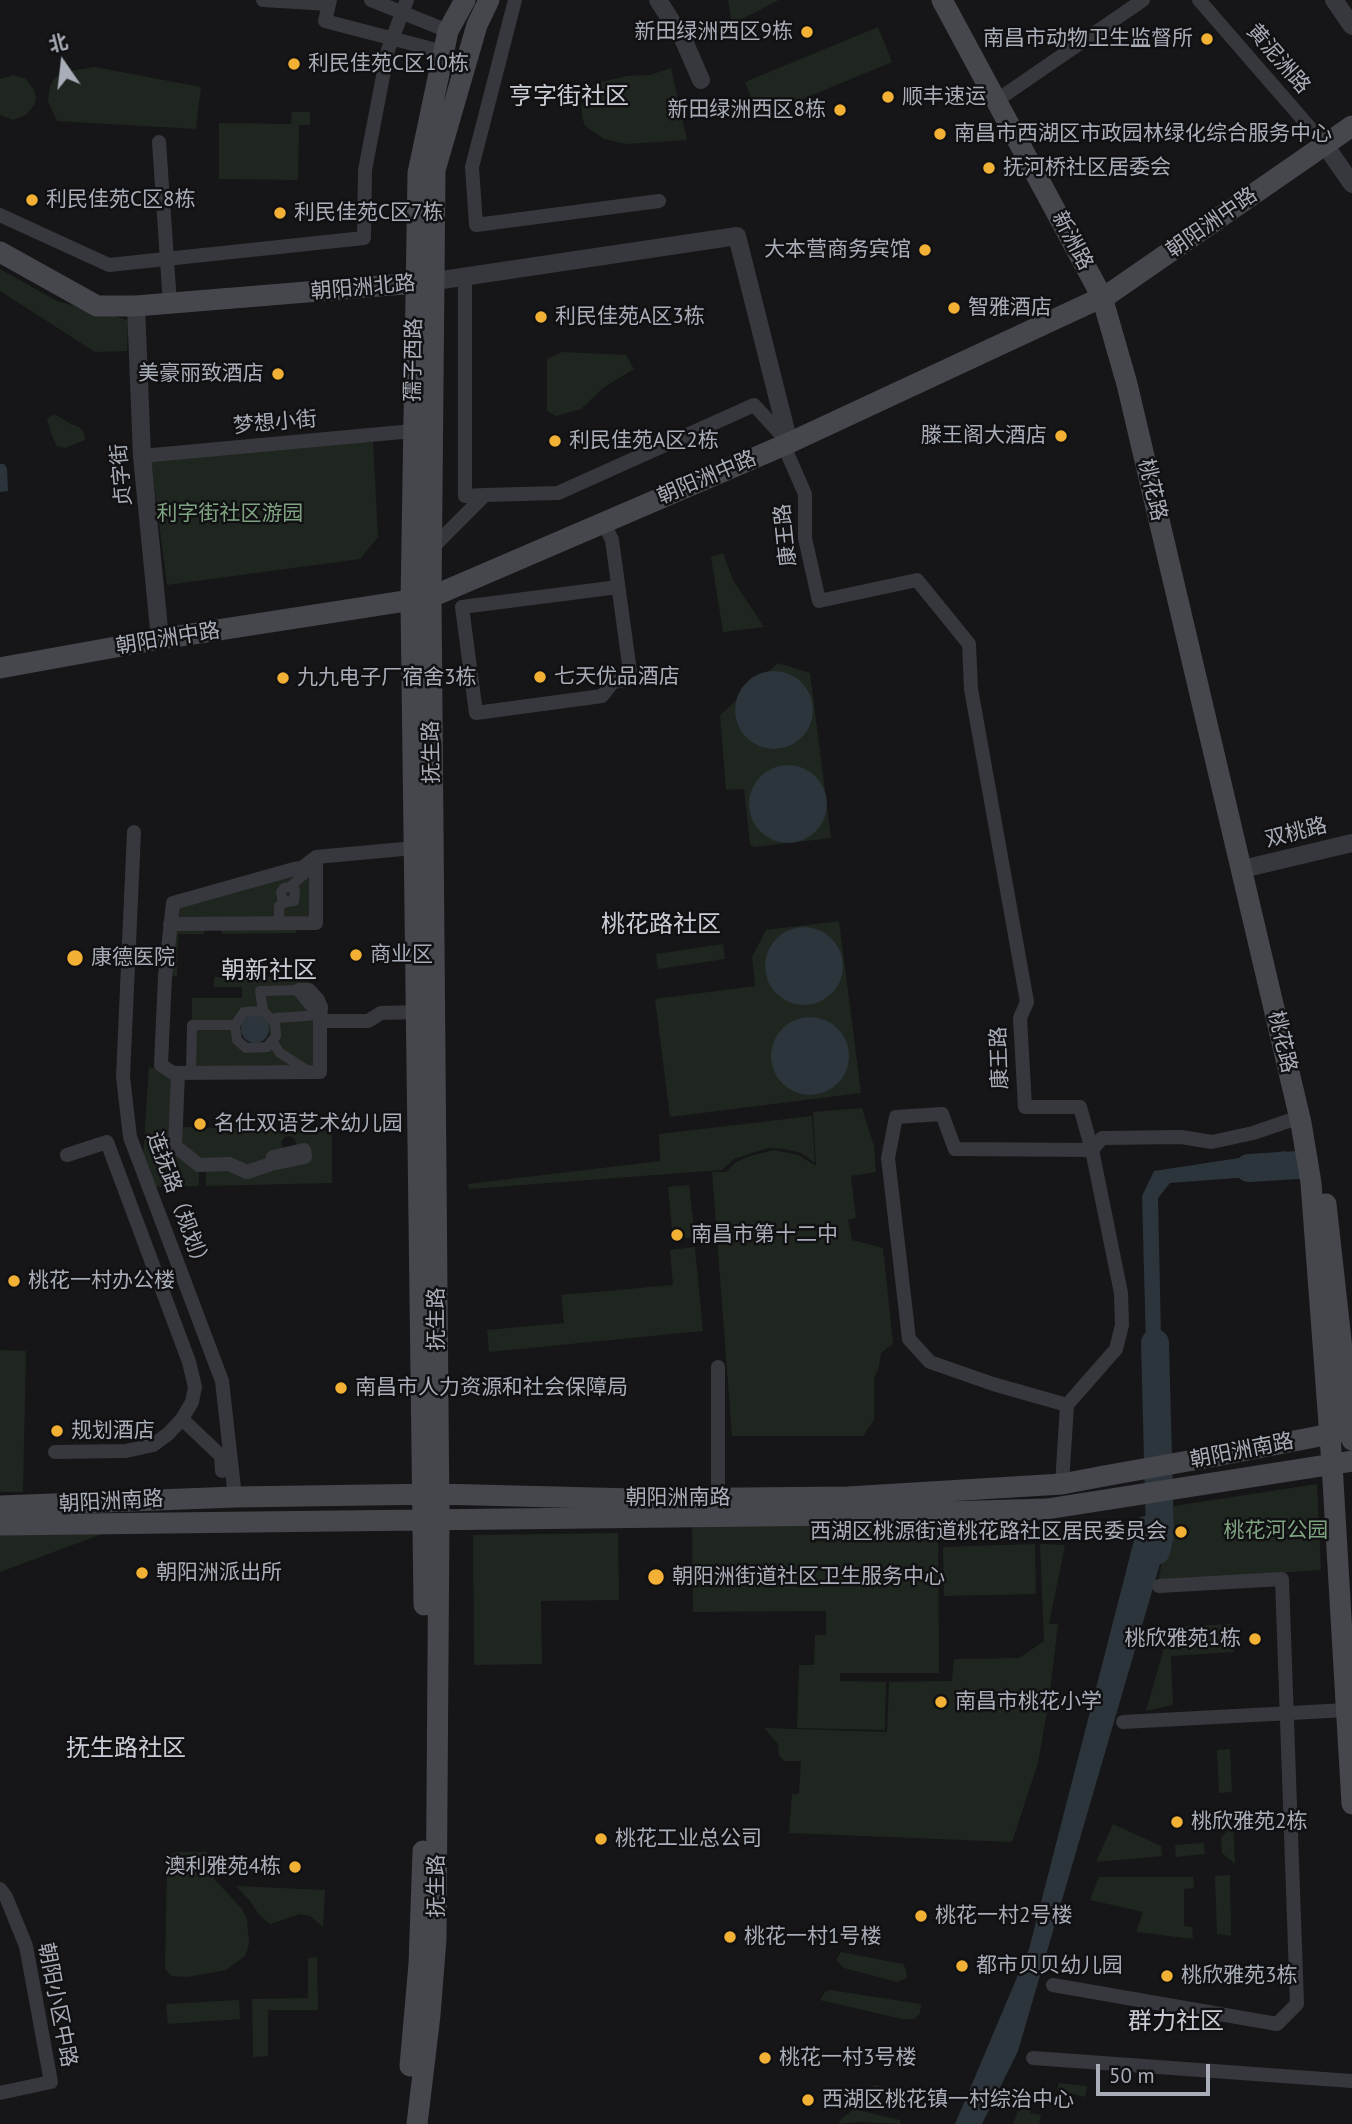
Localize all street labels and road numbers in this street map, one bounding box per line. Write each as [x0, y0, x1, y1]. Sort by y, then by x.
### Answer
street label: 黄泥洲路 [1241, 19, 1315, 99]
street label: 朝阳洲中路 [1162, 183, 1262, 263]
street label: 新洲路 [1046, 207, 1098, 275]
street label: 朝阳洲北路 [310, 271, 416, 305]
street label: 孺子西路 [401, 318, 427, 402]
street label: 梦想小街 [232, 407, 318, 439]
street label: 贞字街 [107, 443, 137, 507]
street label: 朝阳洲中路 [654, 446, 760, 510]
street label: 桃花路 [1133, 456, 1171, 524]
street label: 康王路 [770, 502, 802, 568]
street label: 朝阳洲中路 [114, 618, 222, 660]
street label: 抚生路 [419, 720, 445, 784]
street label: 双桃路 [1262, 813, 1330, 853]
street label: 桃花路 [1263, 1008, 1301, 1076]
street label: 康王路 [986, 1026, 1014, 1090]
street label: 连抚路（规划） [141, 1129, 215, 1275]
street label: 抚生路 [424, 1288, 450, 1350]
street label: 朝阳洲南路 [1188, 1429, 1296, 1473]
street label: 朝阳洲南路 [626, 1485, 730, 1511]
street label: 朝阳洲南路 [58, 1487, 164, 1517]
street label: 抚生路 [424, 1855, 450, 1917]
street label: 朝阳小区中路 [33, 1941, 81, 2069]

